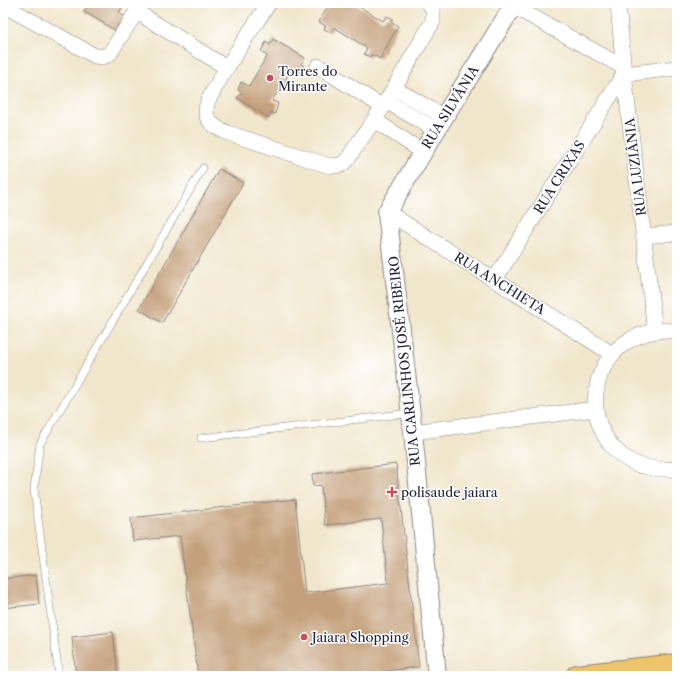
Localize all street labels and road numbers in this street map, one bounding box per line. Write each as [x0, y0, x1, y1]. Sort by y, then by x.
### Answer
street label: RUA SILVÂNIA [418, 62, 482, 152]
street label: RUA LUZIÂNIA [621, 117, 649, 217]
street label: RUA CRIXAS [530, 137, 588, 217]
street label: RUA ANCHIETA [451, 248, 549, 318]
street label: RUA CARLINHOS JOSÉ RIBEIRO [385, 255, 423, 467]

